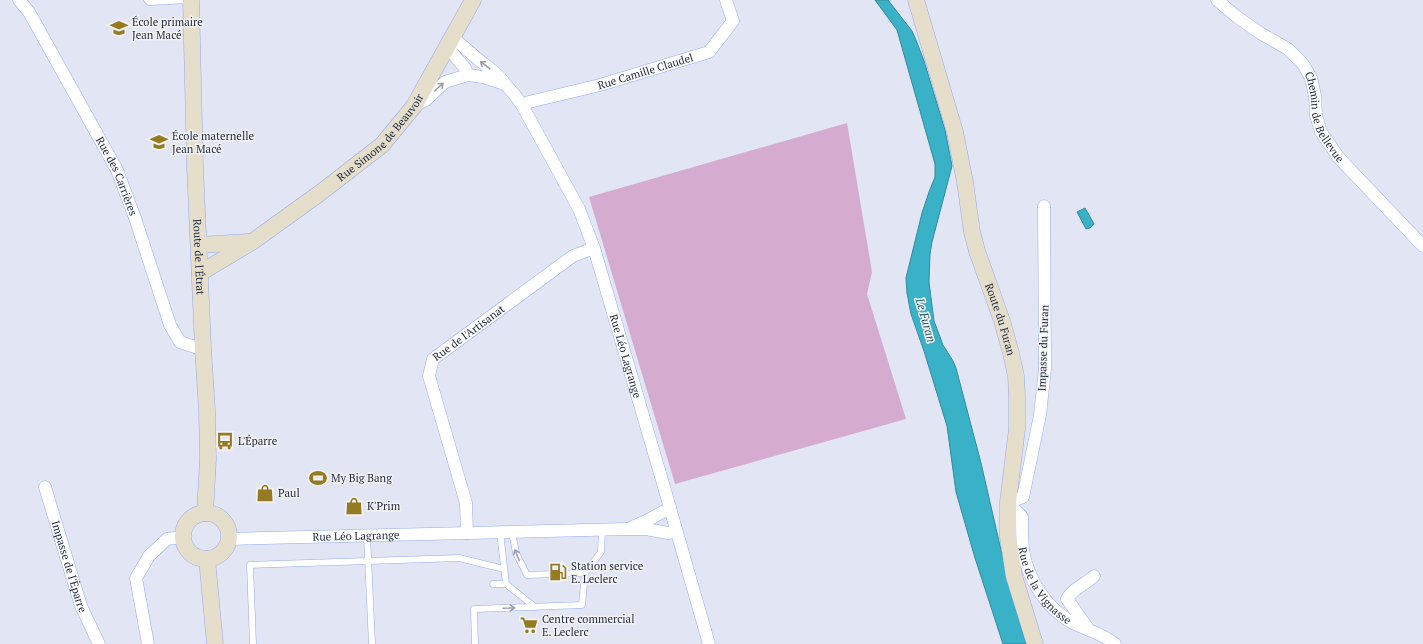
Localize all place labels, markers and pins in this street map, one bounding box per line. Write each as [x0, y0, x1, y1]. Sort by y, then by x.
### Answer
place label: École primaire Jean Macé [132, 15, 203, 42]
school or university icon: École primaire Jean Macé [109, 18, 129, 38]
place label: École maternelle Jean Macé [172, 129, 255, 156]
school or university icon: École maternelle Jean Macé [149, 132, 169, 152]
bus stop icon: L'Éparre [215, 431, 235, 451]
place label: L'Éparre [238, 434, 278, 448]
sports icon: My Big Bang [308, 468, 328, 488]
place label: My Big Bang [331, 471, 392, 485]
shop icon: Paul [255, 483, 275, 503]
place label: Paul [278, 486, 300, 500]
shop icon: K'Prim [344, 496, 364, 516]
place label: K'Prim [367, 499, 401, 513]
place label: Station service E. Leclerc [571, 559, 644, 586]
fuel station icon: Station service E. Leclerc [548, 562, 568, 582]
place label: Centre commercial E. Leclerc [542, 612, 634, 639]
supermarket icon: Centre commercial E. Leclerc [519, 615, 539, 635]

